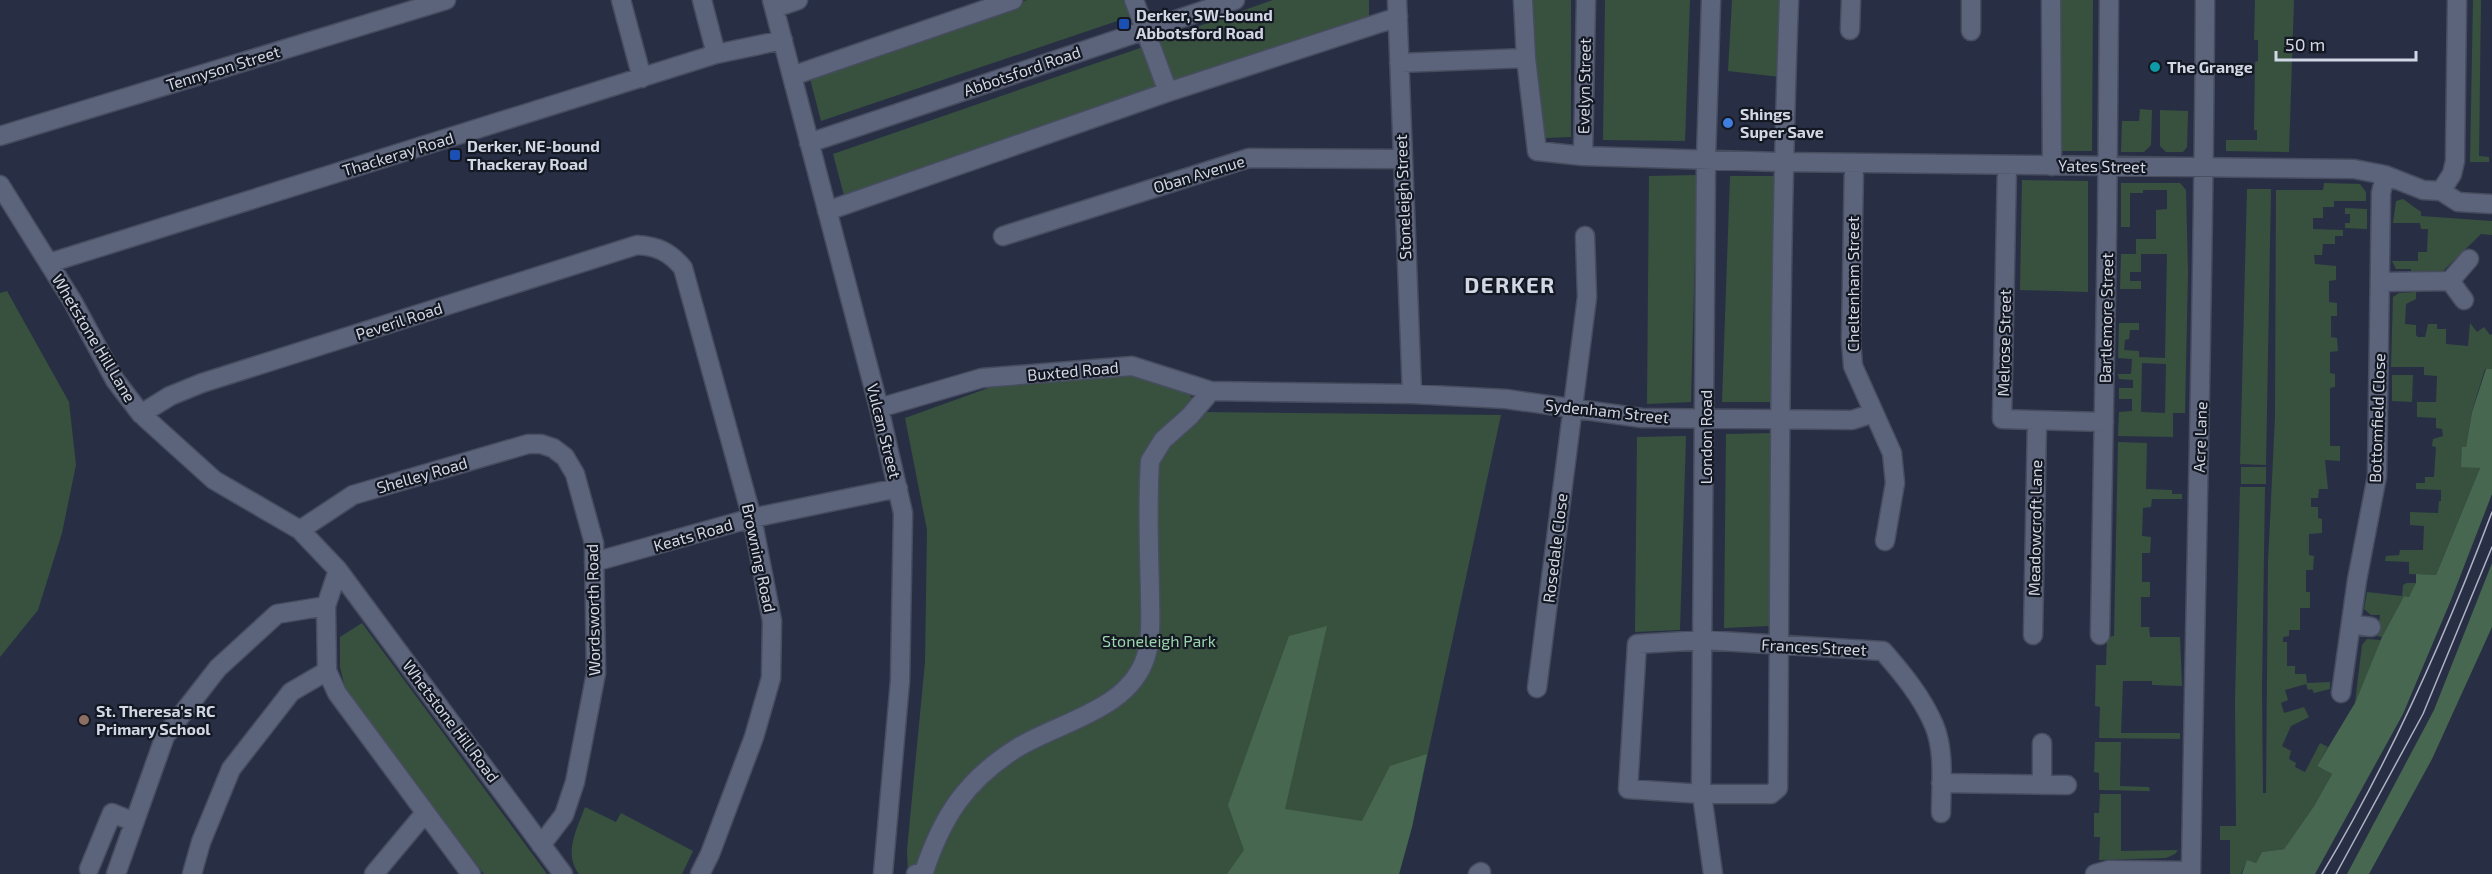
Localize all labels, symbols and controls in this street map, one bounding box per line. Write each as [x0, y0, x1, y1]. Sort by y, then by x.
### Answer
place label: Derker, SW-bound Abbotsford Road [1136, 5, 1273, 42]
marker: Derker, SW-bound Abbotsford Road [1117, 17, 1131, 31]
scale bar [2276, 24, 2416, 62]
text: 50 m [2285, 33, 2325, 55]
street label: Evelyn Street [1573, 38, 1594, 134]
street label: Tennyson Street [164, 41, 282, 94]
street label: Abbotsford Road [961, 42, 1083, 99]
place label: The Grange [2167, 57, 2253, 76]
marker: The Grange [2148, 60, 2162, 74]
place label: Shings Super Save [1740, 104, 1824, 141]
marker: Shings Super Save [1721, 116, 1735, 130]
street label: Thackeray Road [340, 128, 456, 179]
street label: Stoneleigh Street [1391, 134, 1414, 260]
place label: Derker, NE-bound Thackeray Road [467, 136, 600, 174]
marker: Derker, NE-bound Thackeray Road [448, 148, 462, 162]
street label: Oban Avenue [1151, 151, 1247, 196]
street label: Yates Street [2058, 155, 2146, 176]
street label: Cheltenham Street [1843, 216, 1862, 352]
street label: Bartlemore Street [2095, 253, 2116, 383]
street label: Whetstone Hill Lane [49, 270, 140, 405]
district label: DERKER [1464, 271, 1556, 297]
street label: Melrose Street [1993, 289, 2014, 397]
street label: Peveril Road [353, 298, 445, 343]
street label: Bottomfield Close [2365, 353, 2388, 483]
street label: Buxted Road [1026, 357, 1119, 384]
street label: Vulcan Street [864, 381, 905, 480]
street label: London Road [1696, 390, 1715, 484]
street label: Sydenham Street [1544, 395, 1670, 426]
street label: Acre Lane [2189, 401, 2210, 473]
street label: Shelley Road [374, 453, 469, 497]
street label: Meadowcroft Lane [2024, 460, 2045, 596]
street label: Rosedale Close [1538, 492, 1571, 604]
street label: Browning Road [739, 502, 780, 614]
street label: Keats Road [651, 514, 735, 555]
street label: Wordsworth Road [582, 544, 603, 676]
park label: Stoneleigh Park [1102, 631, 1216, 650]
street label: Frances Street [1761, 634, 1867, 659]
street label: Whetstone Hill Road [399, 656, 504, 786]
place label: St. Theresa's RC Primary School [96, 701, 215, 739]
marker: St. Theresa's RC Primary School [77, 713, 91, 727]

